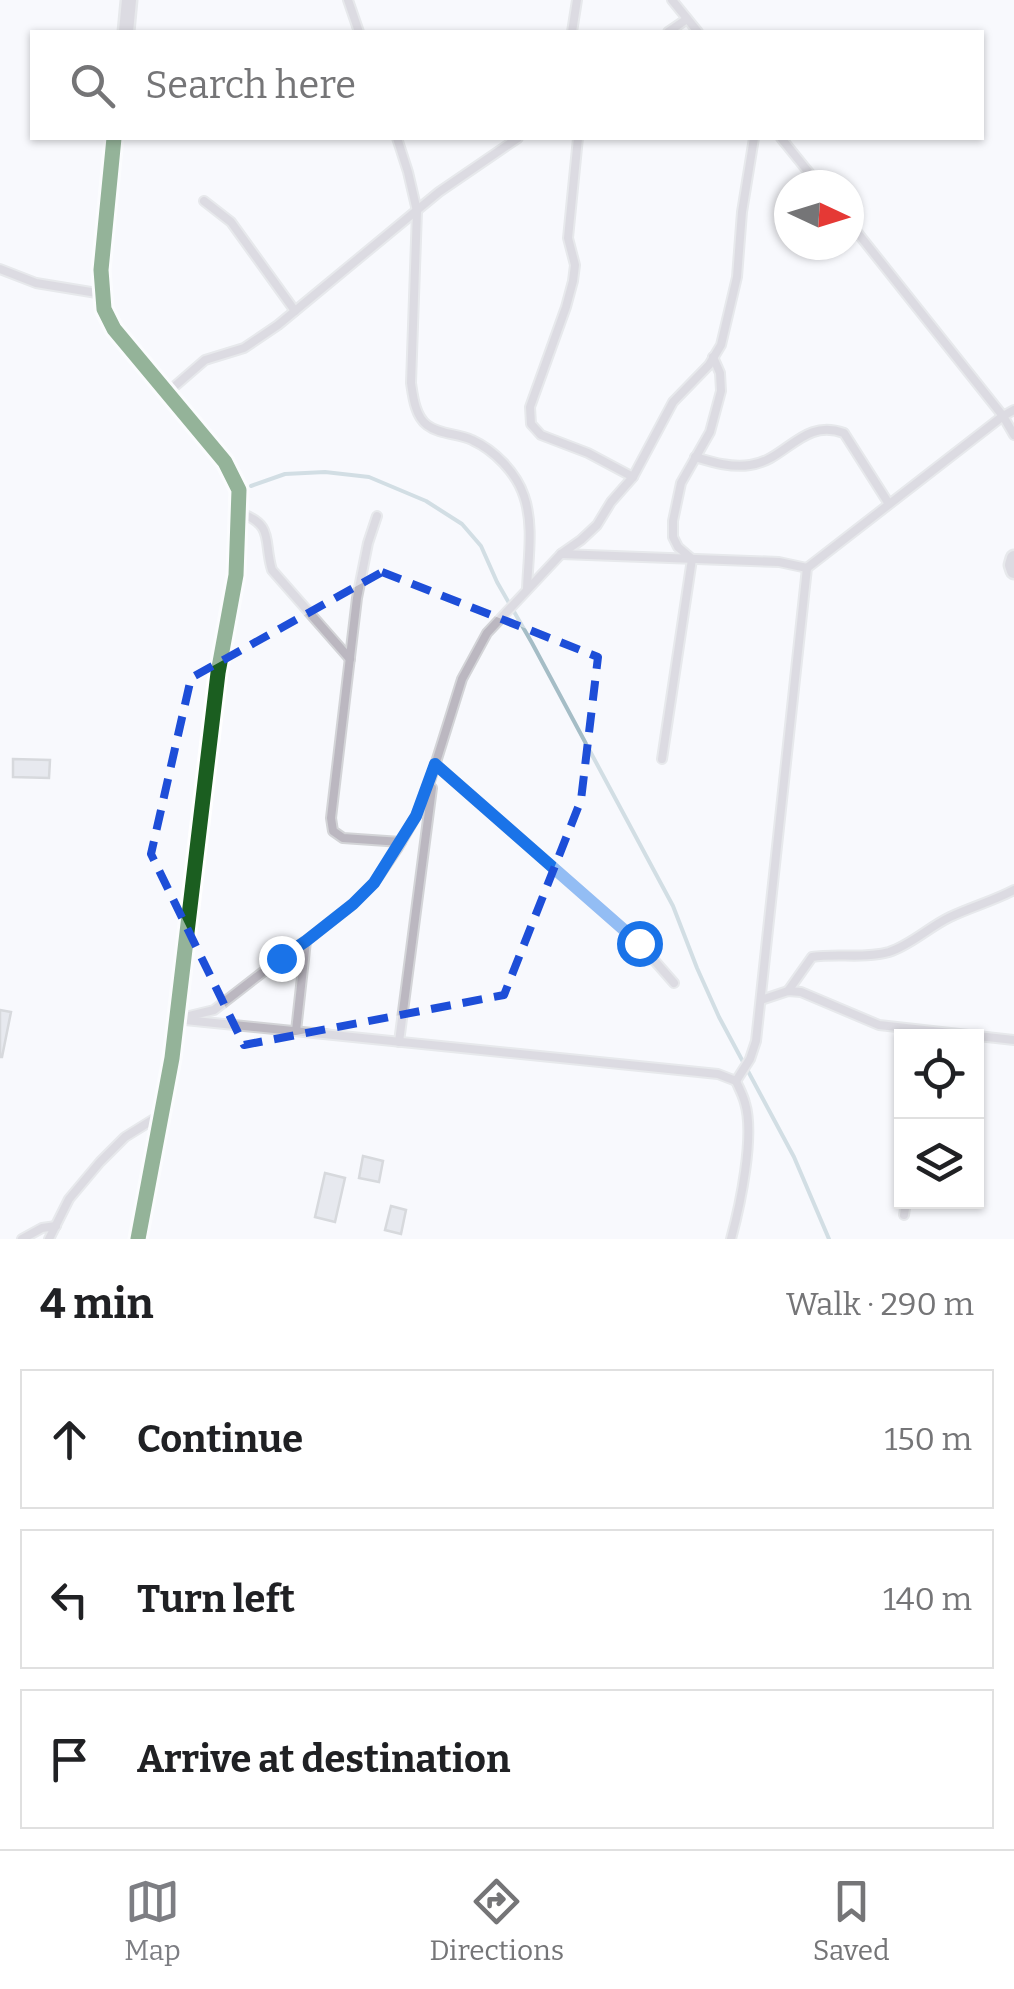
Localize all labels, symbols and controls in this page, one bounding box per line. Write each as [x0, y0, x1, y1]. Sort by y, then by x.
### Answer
search box [30, 30, 984, 140]
icon: search [65, 58, 120, 113]
text: Search here [145, 62, 356, 108]
north arrow [774, 170, 864, 260]
route start [617, 921, 663, 967]
route end [259, 936, 305, 982]
map controls [894, 1029, 984, 1209]
button: locate [894, 1029, 984, 1119]
button: layers [894, 1119, 984, 1209]
text: 4 min [40, 1279, 154, 1329]
text: Walk · 290 m [786, 1285, 974, 1323]
icon: ahead [42, 1412, 97, 1467]
text: Continue [137, 1416, 303, 1462]
text: 150 m [884, 1420, 972, 1458]
icon: left [42, 1572, 97, 1627]
text: Turn left [137, 1576, 295, 1622]
text: 140 m [883, 1580, 972, 1618]
icon: arrive [42, 1732, 97, 1787]
text: Arrive at destination [137, 1736, 510, 1782]
tab: Map [124, 1874, 181, 1967]
tab: Directions [429, 1874, 564, 1967]
tab: Saved [813, 1874, 890, 1967]

